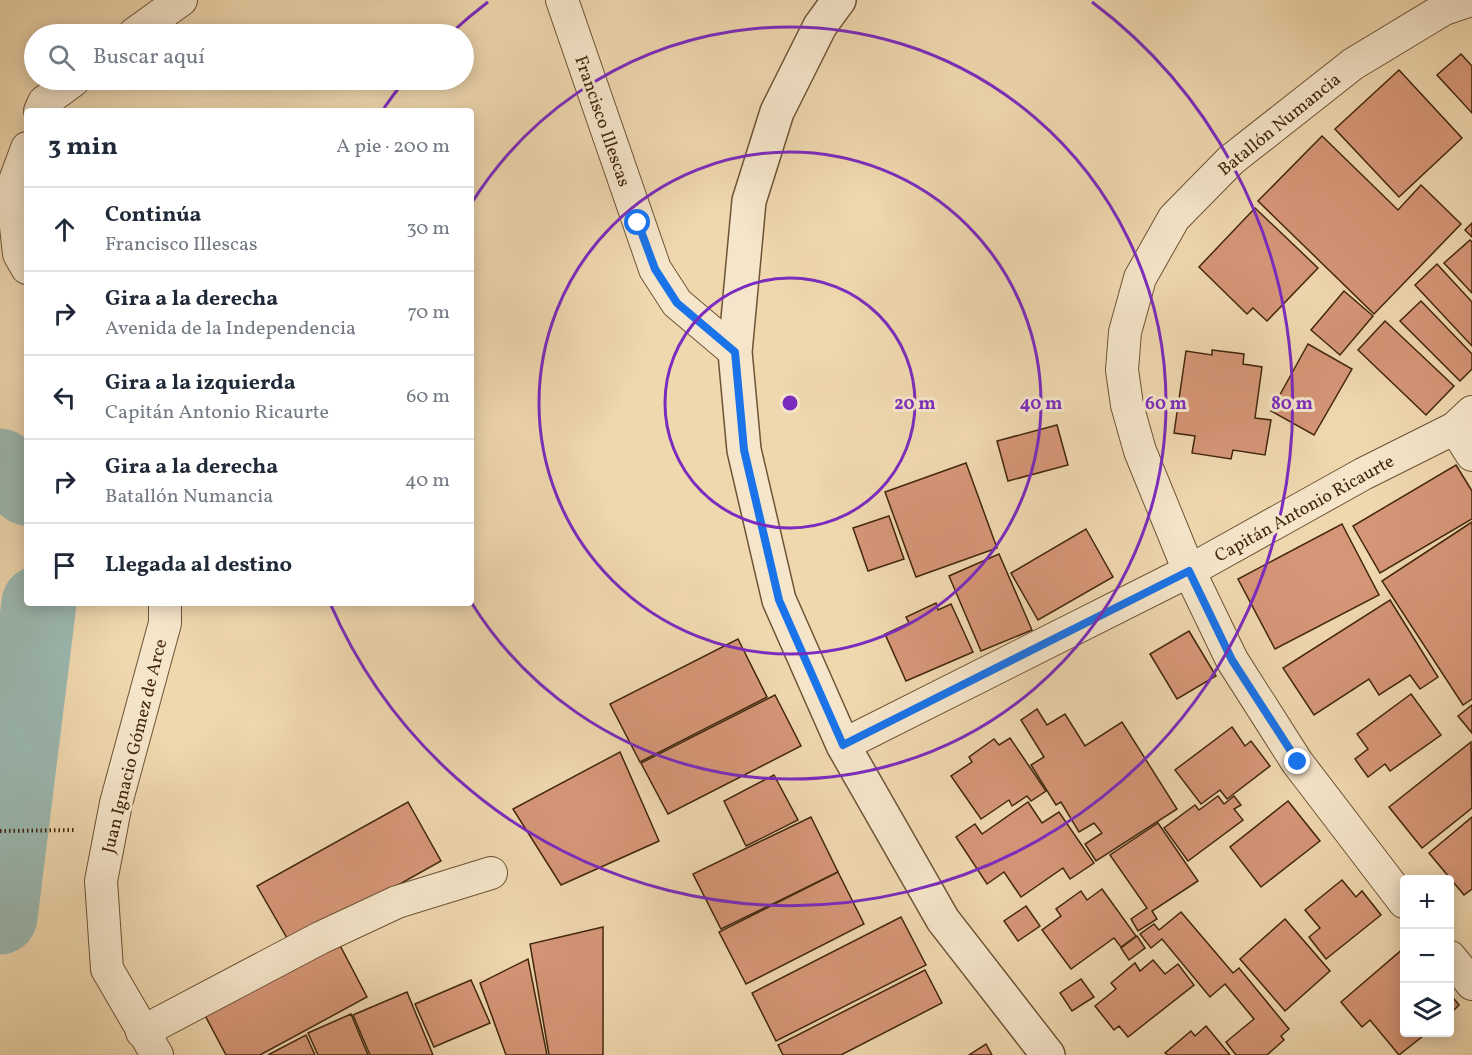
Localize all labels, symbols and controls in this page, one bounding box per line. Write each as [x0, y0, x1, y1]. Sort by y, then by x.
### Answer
search box [24, 24, 474, 90]
icon: search [45, 41, 78, 74]
text: Buscar aquí [93, 42, 205, 73]
street label: Francisco Illescas [567, 53, 636, 190]
street label: Batallón Numancia [1213, 68, 1347, 183]
text: 3 min [48, 129, 118, 165]
text: A pie · 200 m [336, 133, 450, 161]
text: Continúa [105, 200, 202, 231]
route start [624, 209, 650, 235]
icon: ahead [48, 213, 81, 246]
text: 30 m [406, 215, 450, 243]
text: Francisco Illescas [105, 231, 258, 259]
text: Gira a la derecha [105, 284, 278, 315]
icon: right [48, 297, 81, 330]
text: 70 m [407, 299, 450, 327]
text: Avenida de la Independencia [105, 315, 356, 343]
text: Gira a la izquierda [105, 368, 296, 399]
icon: left [48, 381, 81, 414]
text: 60 m [406, 383, 450, 411]
text: 20 m [894, 392, 936, 417]
text: 40 m [1020, 392, 1062, 417]
text: 60 m [1145, 392, 1187, 417]
text: 80 m [1271, 392, 1313, 417]
centre of rings [780, 393, 800, 413]
text: Capitán Antonio Ricaurte [105, 399, 329, 427]
street label: Capitán Antonio Ricaurte [1210, 449, 1399, 569]
text: Gira a la derecha [105, 452, 278, 483]
icon: right [48, 465, 81, 498]
text: 40 m [405, 467, 450, 495]
text: Batallón Numancia [105, 483, 273, 511]
icon: arrive [48, 549, 81, 582]
text: Llegada al destino [105, 550, 292, 581]
street label: Juan Ignacio Gómez de Arce [97, 637, 174, 856]
route end [1284, 748, 1310, 774]
map controls [1400, 875, 1454, 1037]
button: + [1400, 875, 1454, 929]
button: − [1400, 929, 1454, 983]
button: layers [1400, 983, 1454, 1037]

